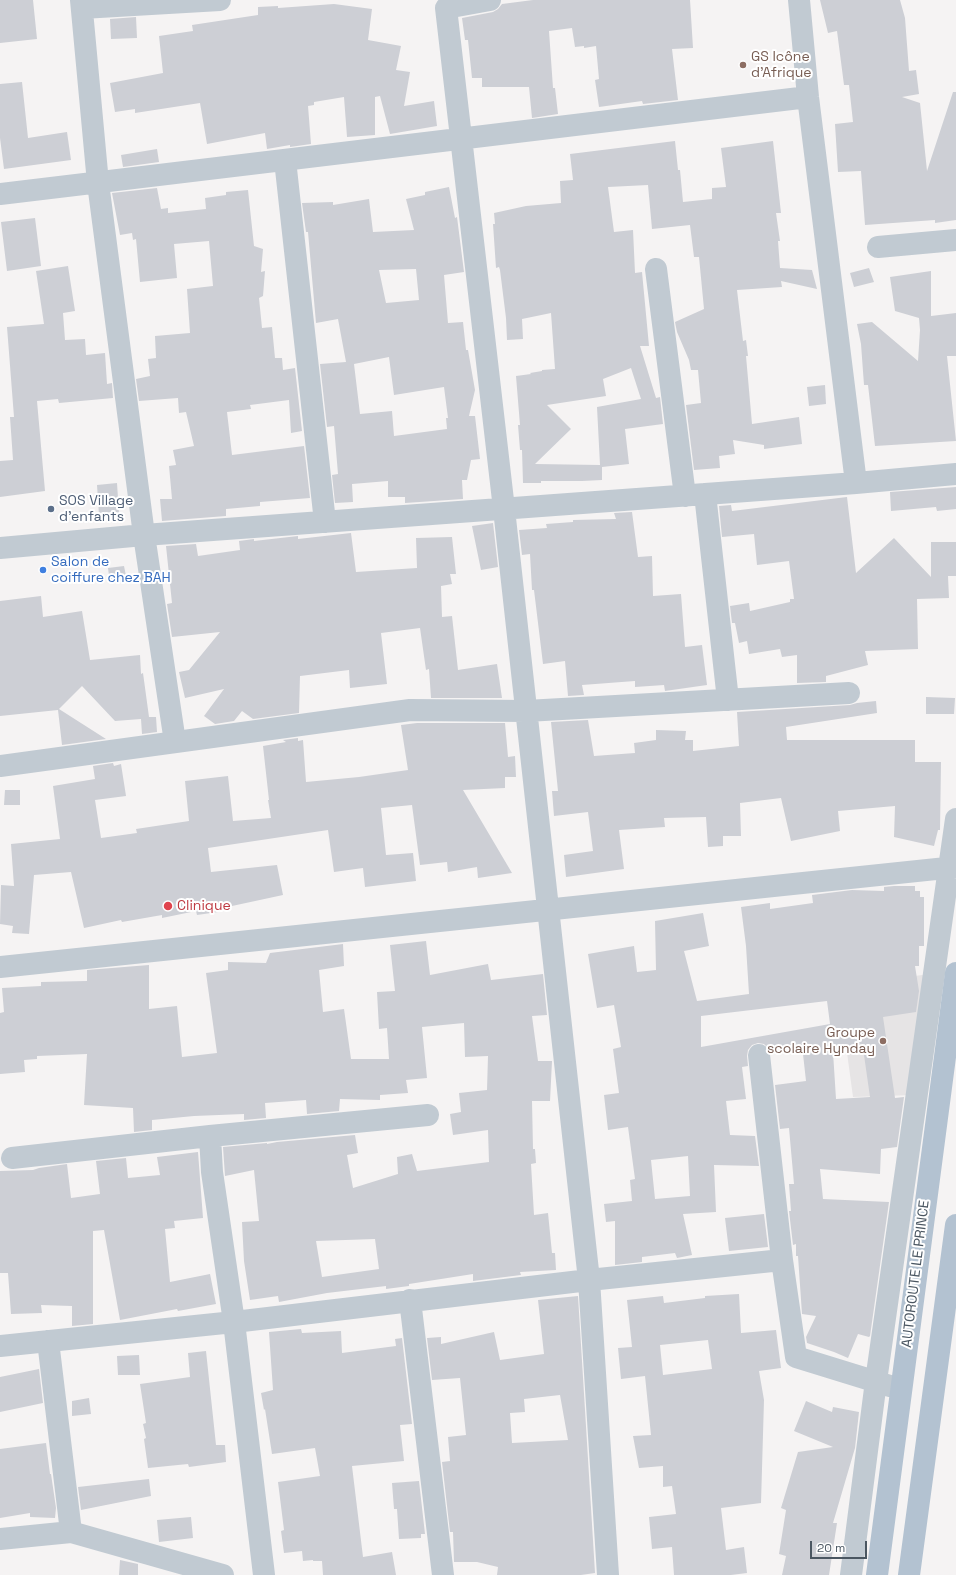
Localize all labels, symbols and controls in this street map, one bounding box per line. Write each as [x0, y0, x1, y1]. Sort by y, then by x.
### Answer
place label: GS Icône d'Afrique [751, 49, 812, 82]
marker: GS Icône d'Afrique [738, 60, 748, 70]
place label: SOS Village d'enfants [59, 493, 133, 526]
marker: SOS Village d'enfants [46, 504, 56, 514]
place label: Salon de coiffure chez BAH [51, 554, 171, 586]
marker: Salon de coiffure chez BAH [38, 565, 48, 575]
place label: Clinique [177, 898, 231, 914]
marker: Clinique [162, 900, 174, 912]
place label: Groupe scolaire Hynday [767, 1025, 875, 1058]
marker: Groupe scolaire Hynday [878, 1036, 888, 1046]
street label: AUTOROUTE LE PRINCE [899, 1199, 933, 1349]
scale bar [812, 1533, 869, 1559]
text: 20 m [817, 1540, 845, 1556]

